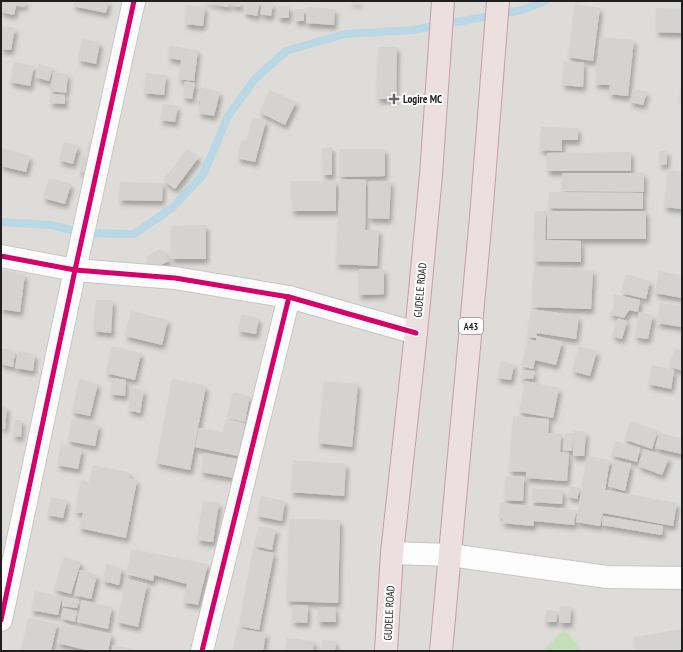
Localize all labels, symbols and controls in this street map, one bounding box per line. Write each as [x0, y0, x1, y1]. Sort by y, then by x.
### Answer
place label: Logire MC [403, 92, 442, 106]
marker: Logire MC [388, 93, 400, 105]
street label: GUDELE ROAD [411, 262, 429, 318]
road number: A43 [459, 318, 483, 334]
street label: GUDELE ROAD [381, 585, 397, 641]

